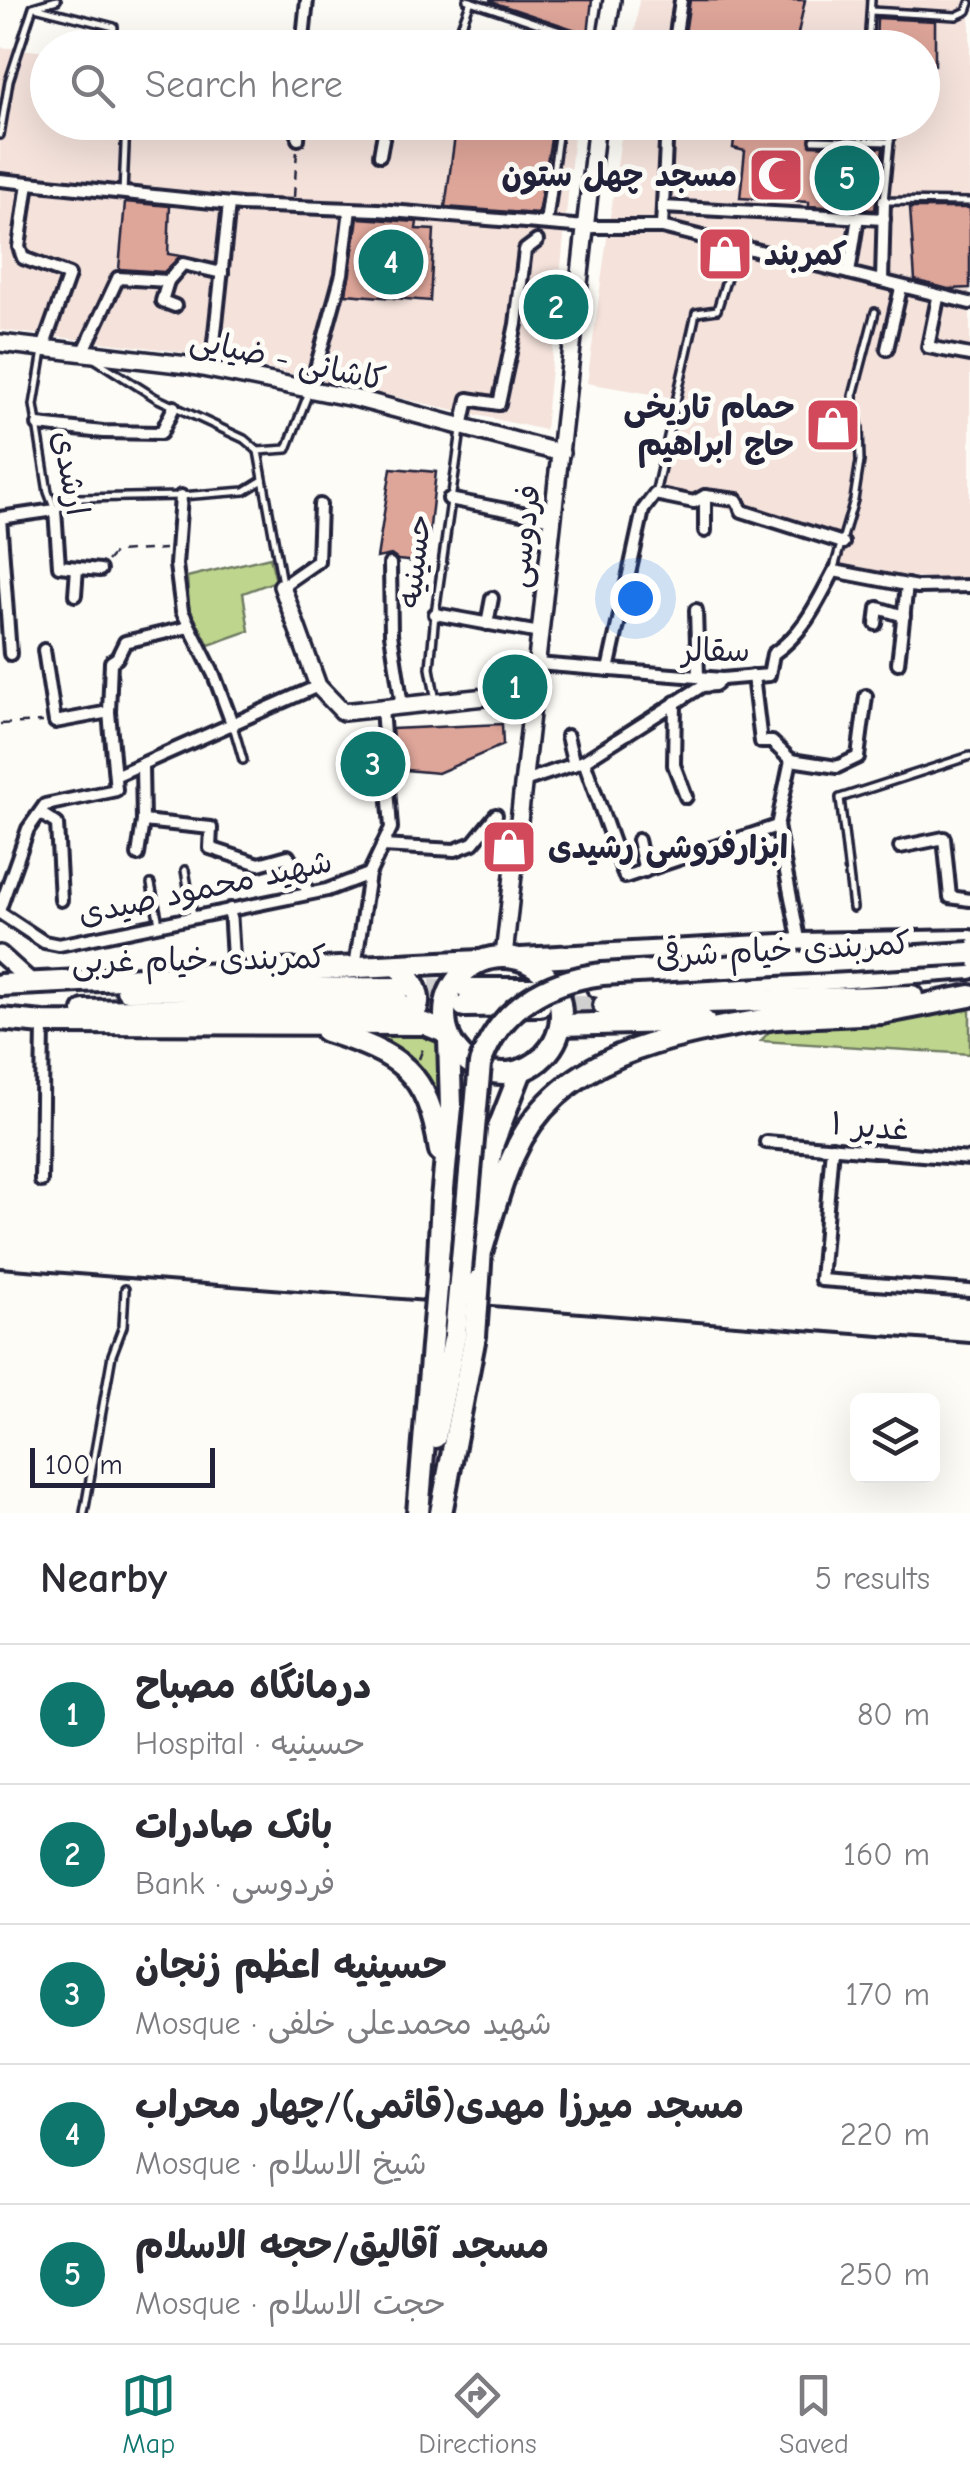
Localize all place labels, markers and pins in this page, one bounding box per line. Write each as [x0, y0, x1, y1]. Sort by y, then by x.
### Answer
pin: 5 [814, 140, 880, 216]
mosque icon: مسجد چهل ستون [746, 145, 806, 205]
place label: مسجد چهل ستون [501, 157, 737, 195]
pin: 4 [358, 224, 424, 300]
shop icon: کمربند [695, 224, 755, 284]
place label: کمربند [764, 236, 847, 274]
pin: 2 [524, 270, 588, 344]
place label: حمام تاریخی حاج ابراهیم [624, 389, 794, 468]
shop icon: حمام تاریخی حاج ابراهیم [803, 395, 863, 455]
pin: 1 [482, 650, 548, 724]
pin: 3 [340, 726, 406, 802]
shop icon: ابزارفروشی رشیدی [479, 817, 539, 877]
place label: ابزارفروشی رشیدی [548, 829, 788, 868]

